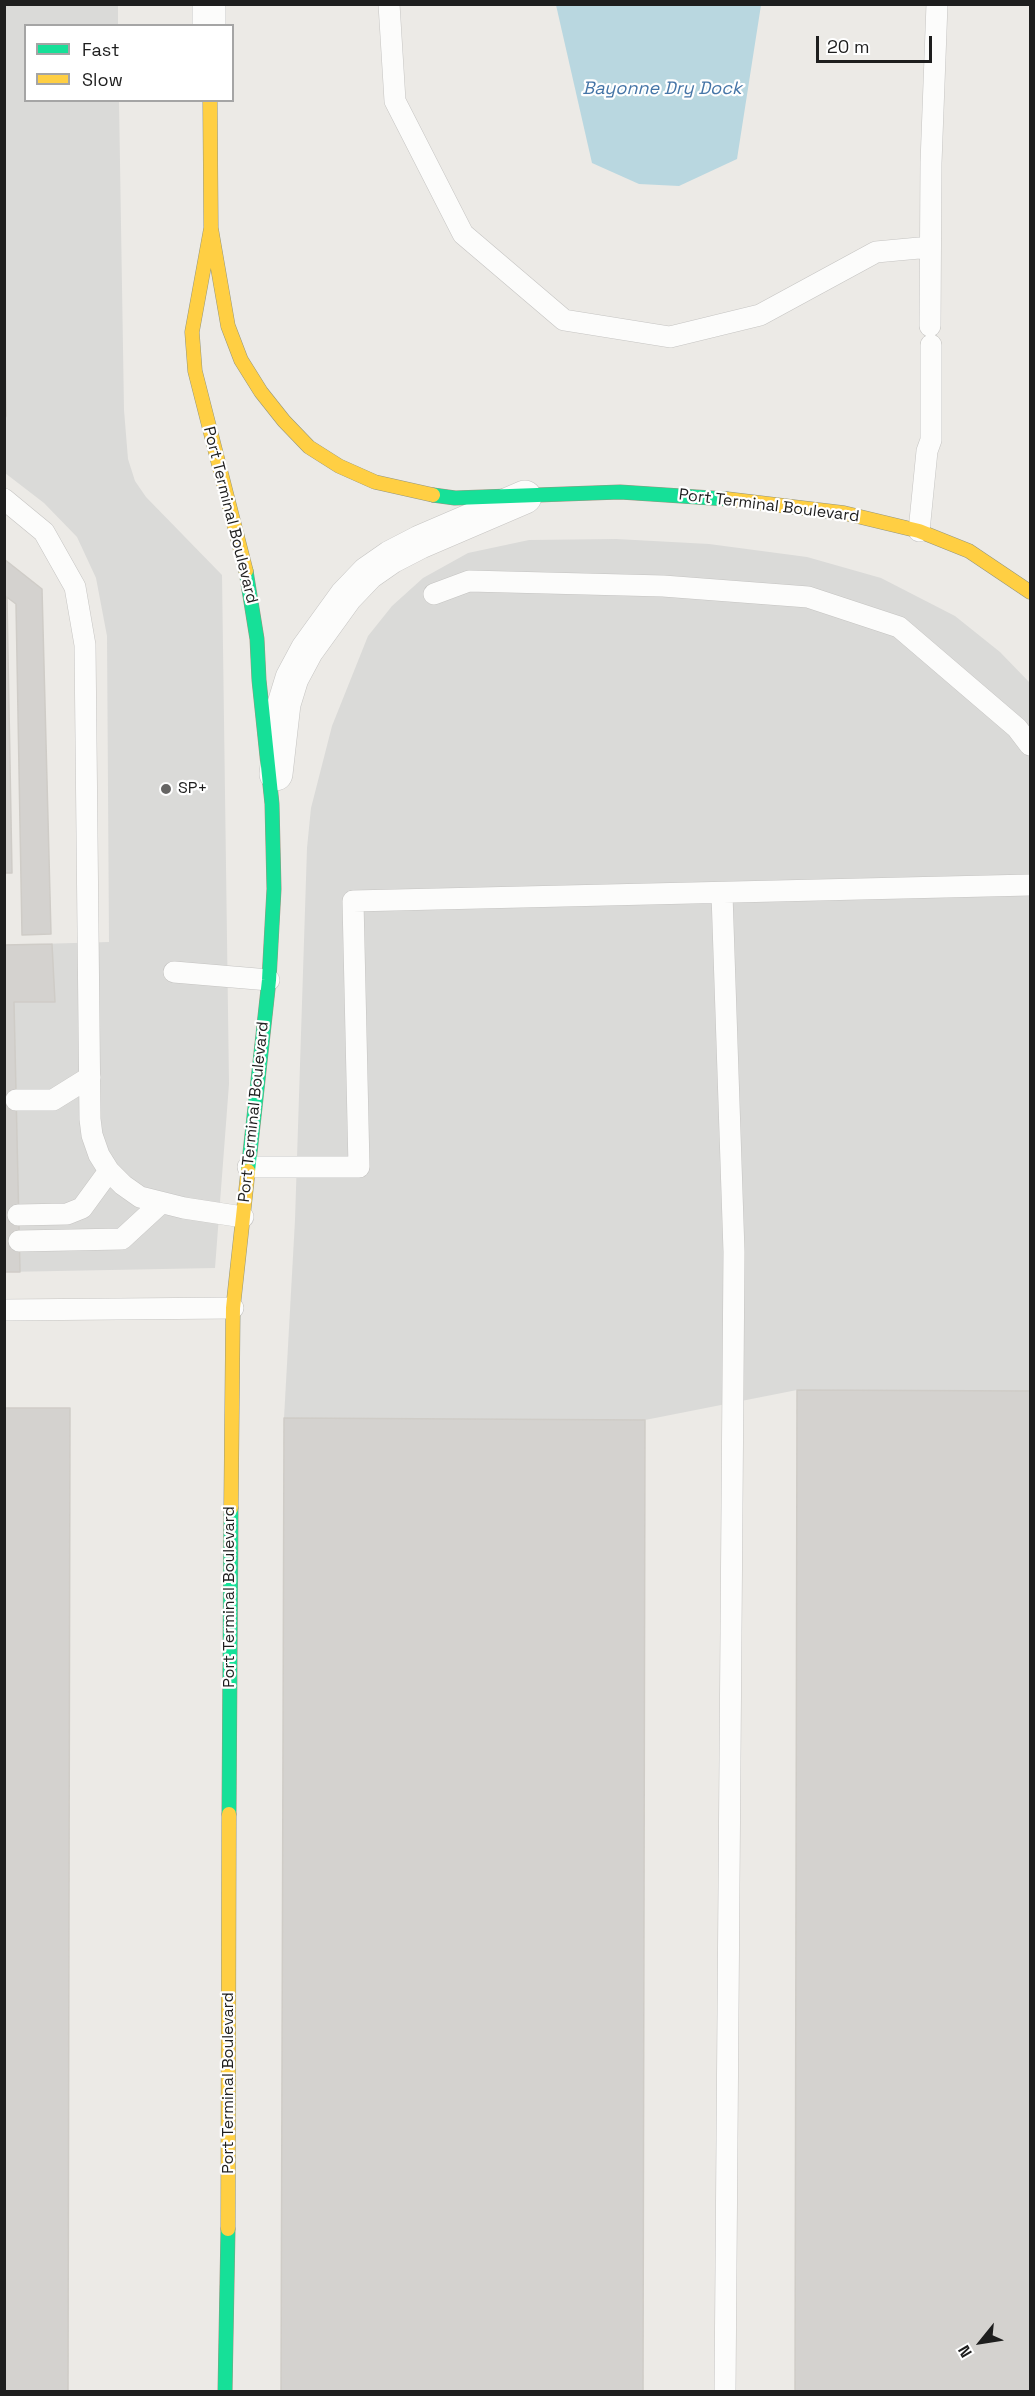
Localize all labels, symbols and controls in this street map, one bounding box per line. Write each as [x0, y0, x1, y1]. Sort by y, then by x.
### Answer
legend [24, 24, 234, 102]
scale bar [819, 24, 934, 62]
text: 20 m [827, 35, 870, 58]
text: Fast [82, 38, 119, 61]
text: Slow [82, 68, 123, 91]
water label: Bayonne Dry Dock [582, 78, 742, 100]
street label: Port Terminal Boulevard [199, 425, 261, 605]
street label: Port Terminal Boulevard [678, 485, 860, 527]
place label: SP+ [178, 779, 207, 799]
marker: SP+ [159, 782, 173, 796]
street label: Port Terminal Boulevard [235, 1021, 273, 1203]
street label: Port Terminal Boulevard [220, 1506, 240, 1688]
street label: Port Terminal Boulevard [219, 1992, 239, 2174]
north arrow [951, 2312, 1011, 2372]
text: N [953, 2341, 977, 2361]

